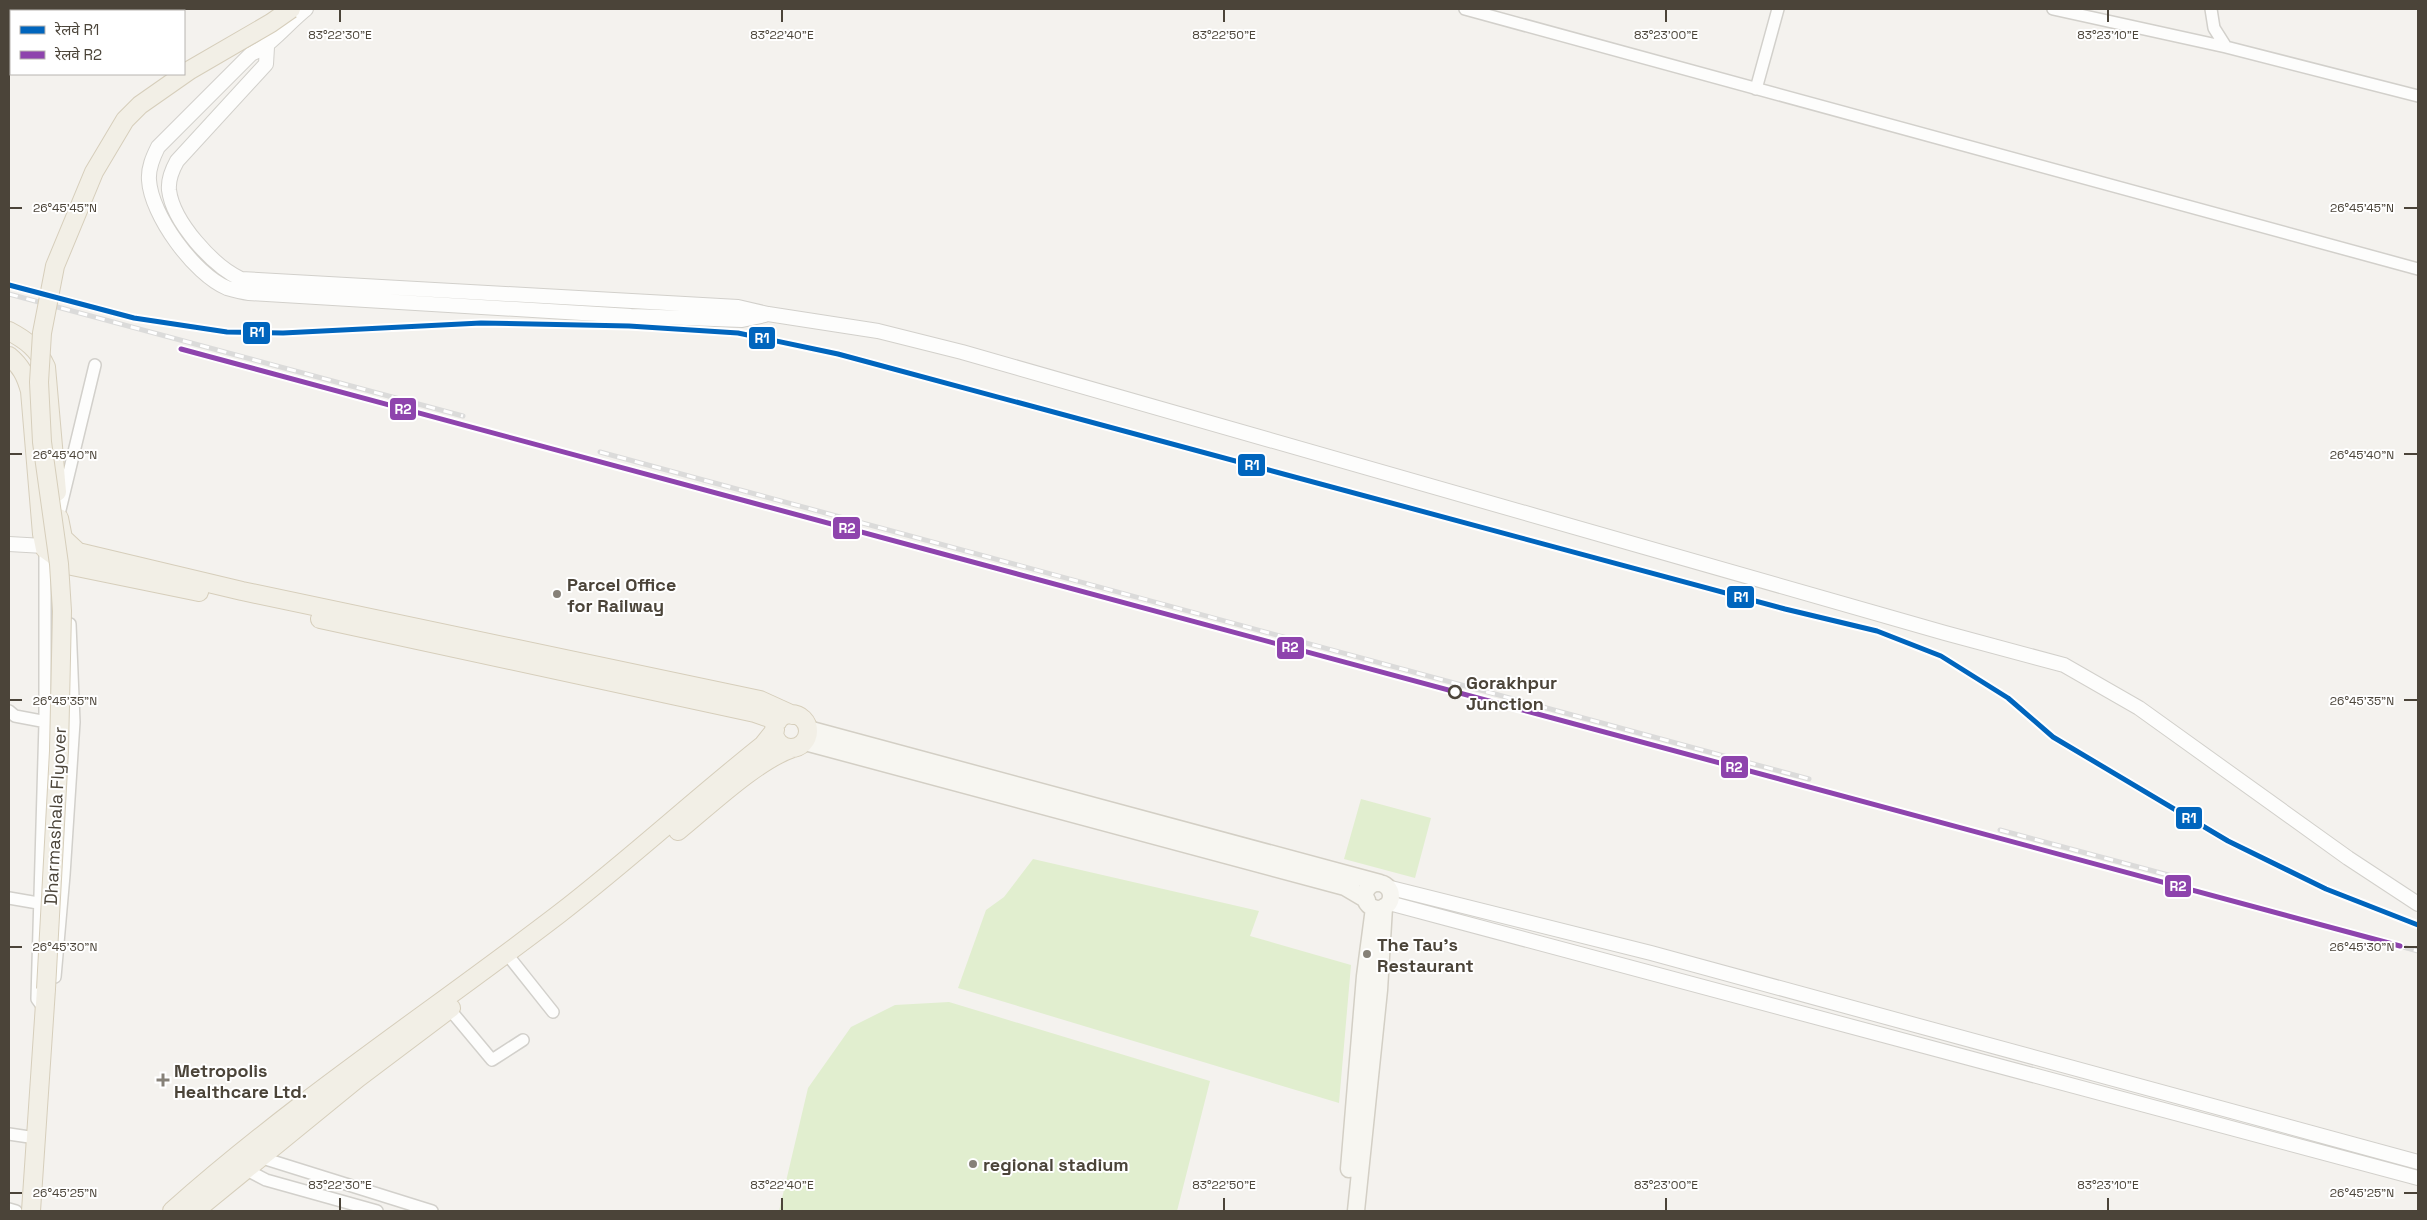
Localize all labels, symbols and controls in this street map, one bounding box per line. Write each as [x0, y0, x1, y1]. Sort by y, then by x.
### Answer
legend [10, 10, 185, 75]
text: रेलवे R1 [54, 20, 99, 39]
text: 83°22'30"E [308, 27, 372, 43]
text: 83°22'40"E [750, 27, 814, 43]
text: 83°22'50"E [1192, 27, 1256, 43]
text: 83°23'00"E [1634, 27, 1698, 43]
text: 83°23'10"E [2077, 27, 2139, 43]
text: रेलवे R2 [54, 45, 102, 64]
text: 26°45'45"N [33, 200, 97, 216]
text: 26°45'45"N [2330, 200, 2394, 216]
line badge: R1 [242, 321, 271, 345]
text: R1 [249, 323, 265, 341]
line badge: R1 [748, 326, 776, 350]
text: R1 [754, 329, 770, 347]
line badge: R2 [389, 397, 417, 421]
text: R2 [394, 400, 412, 418]
text: 26°45'40"N [33, 447, 97, 463]
text: 26°45'40"N [2330, 447, 2394, 463]
line badge: R1 [1237, 453, 1266, 477]
text: R1 [1244, 456, 1260, 474]
line badge: R2 [832, 516, 861, 540]
text: R2 [838, 519, 856, 537]
place label: Parcel Office for Railway [567, 573, 676, 617]
line badge: R1 [1726, 585, 1755, 609]
marker: Parcel Office for Railway [551, 588, 563, 600]
text: R1 [1733, 588, 1749, 606]
line badge: R2 [1276, 636, 1305, 660]
text: R2 [1281, 638, 1299, 656]
place label: Gorakhpur Junction [1466, 671, 1557, 715]
marker: Gorakhpur Junction [1448, 685, 1462, 699]
text: 26°45'35"N [33, 693, 97, 709]
text: 26°45'35"N [2330, 693, 2394, 709]
street label: Dharmashala Flyover [39, 726, 71, 906]
line badge: R2 [1720, 755, 1749, 779]
text: R2 [1725, 758, 1743, 776]
line badge: R1 [2175, 806, 2203, 830]
text: R1 [2181, 809, 2197, 827]
line badge: R2 [2164, 874, 2192, 898]
text: R2 [2169, 877, 2187, 895]
place label: The Tau's Restaurant [1377, 933, 1474, 977]
text: 26°45'30"N [33, 939, 97, 955]
text: 26°45'30"N [2330, 939, 2394, 955]
marker: The Tau's Restaurant [1361, 948, 1373, 960]
place label: Metropolis Healthcare Ltd. [174, 1059, 307, 1103]
marker: Metropolis Healthcare Ltd. [156, 1073, 170, 1087]
place label: regional stadium [983, 1153, 1129, 1176]
marker: regional stadium [967, 1158, 979, 1170]
text: 83°22'30"E [308, 1177, 372, 1193]
text: 83°22'40"E [750, 1177, 814, 1193]
text: 83°22'50"E [1192, 1177, 1256, 1193]
text: 83°23'00"E [1634, 1177, 1698, 1193]
text: 83°23'10"E [2077, 1177, 2139, 1193]
text: 26°45'25"N [33, 1185, 97, 1201]
text: 26°45'25"N [2330, 1185, 2394, 1201]

